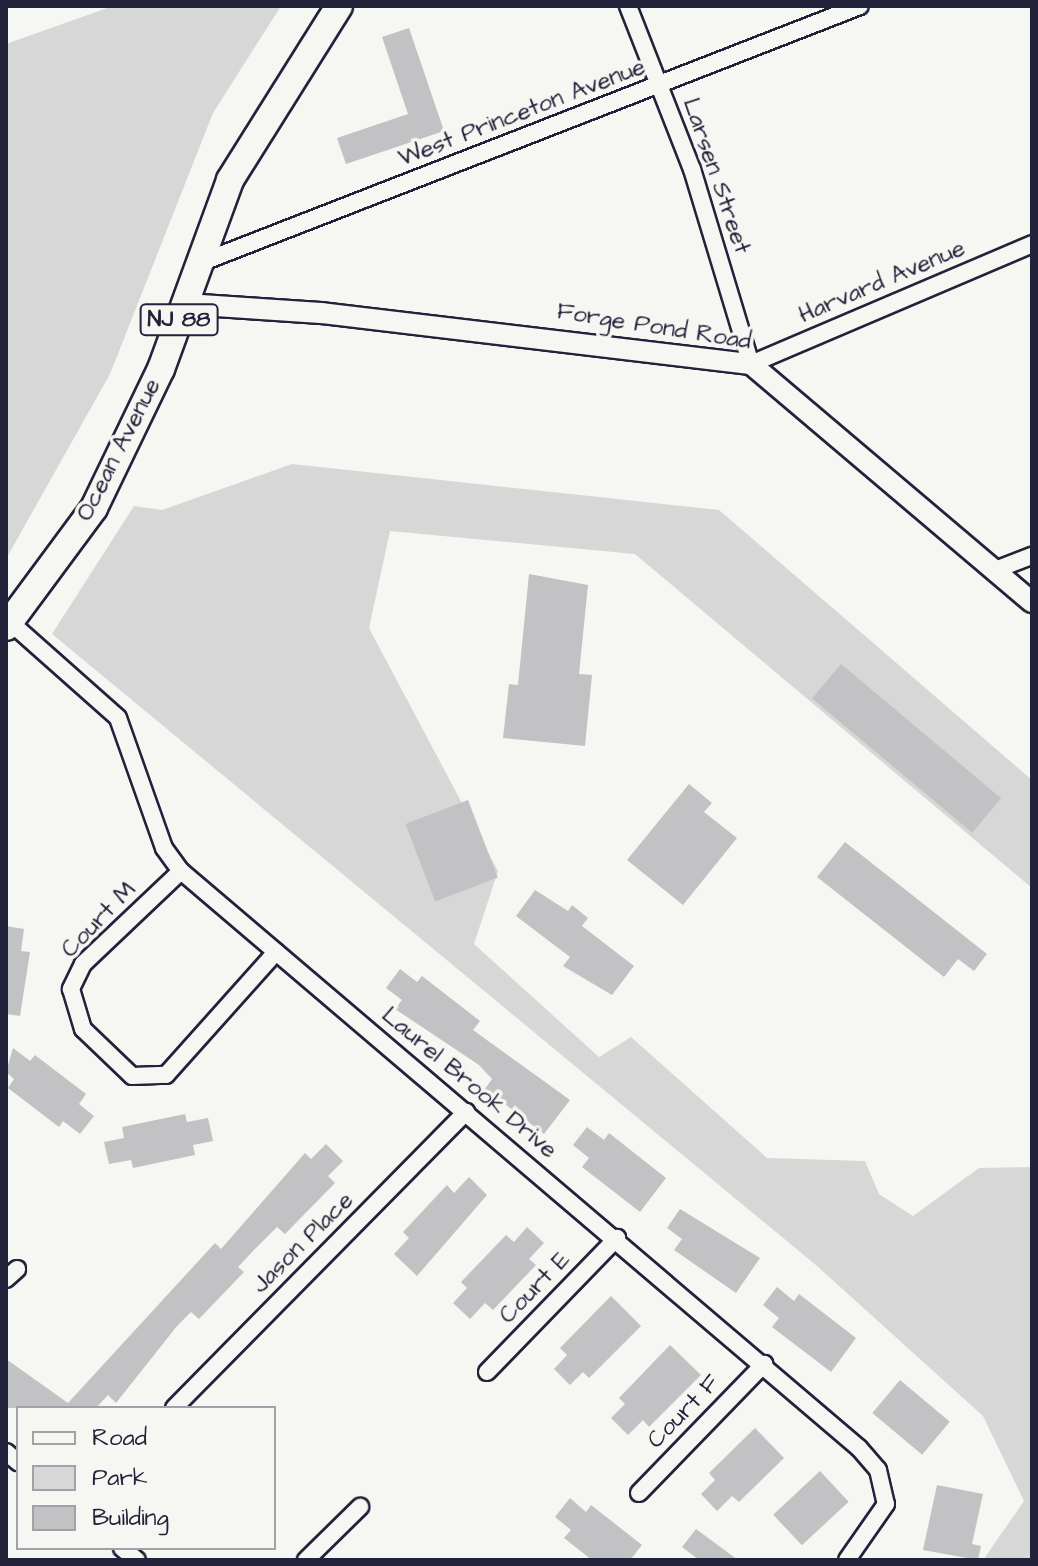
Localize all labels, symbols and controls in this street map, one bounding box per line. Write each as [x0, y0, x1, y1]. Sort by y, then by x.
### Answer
street label: West Princeton Avenue [395, 53, 649, 173]
street label: Larsen Street [676, 94, 756, 258]
street label: Harvard Avenue [795, 234, 969, 330]
street label: Forge Pond Road [555, 297, 753, 357]
road number: NJ 88 [139, 302, 219, 338]
street label: Ocean Avenue [71, 374, 167, 526]
street label: Court M [56, 876, 142, 964]
street label: Laurel Brook Drive [375, 1001, 563, 1165]
street label: Jason Place [246, 1186, 360, 1300]
street label: Court E [494, 1246, 576, 1330]
street label: Court F [642, 1369, 726, 1455]
legend [16, 1406, 276, 1550]
text: Road [92, 1421, 147, 1455]
text: Park [92, 1461, 148, 1495]
text: Building [92, 1501, 169, 1535]

